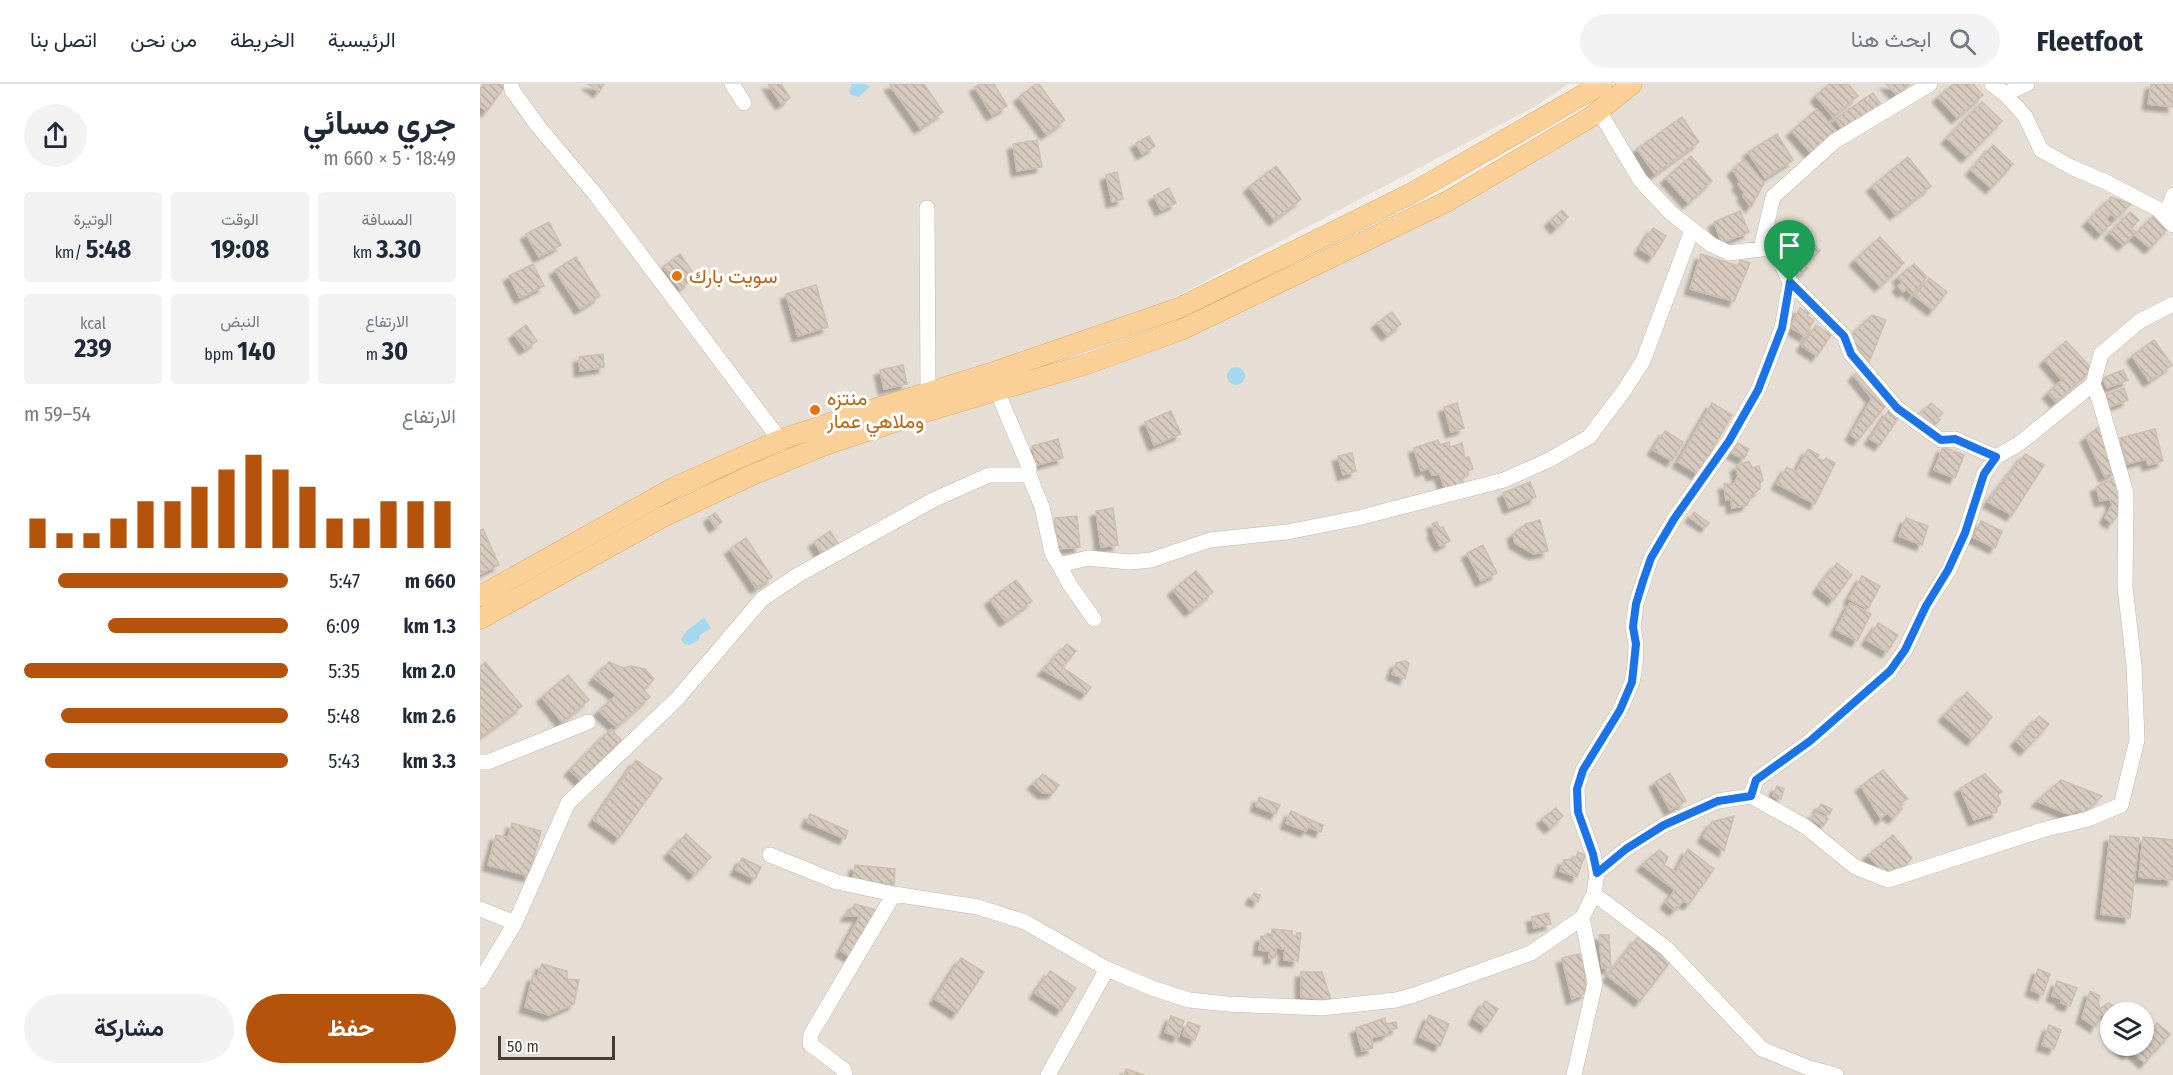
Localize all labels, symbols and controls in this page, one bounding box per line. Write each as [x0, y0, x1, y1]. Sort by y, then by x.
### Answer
search box [1580, 14, 2000, 68]
icon: search [1946, 25, 1979, 58]
text: Fleetfoot [2036, 25, 2143, 58]
text: ابحث هنا [1851, 26, 1931, 53]
text: اتصل بنا [30, 27, 97, 53]
text: من نحن [130, 27, 197, 53]
text: الخريطة [230, 27, 295, 53]
text: الرئيسية [328, 27, 396, 53]
text: جري مسائي [303, 103, 456, 143]
button: share [24, 104, 87, 167]
text: 18:49 · 5 × 660 m [323, 146, 456, 170]
text: الوتيرة [73, 210, 113, 229]
text: الوقت [221, 210, 259, 229]
text: المسافة [362, 210, 412, 229]
pin [1764, 220, 1815, 282]
icon: arrive [1773, 229, 1806, 262]
text: 5:48 [86, 234, 131, 265]
text: 19:08 [211, 234, 269, 265]
text: 3.30 [376, 234, 421, 265]
text: /km [55, 243, 86, 262]
text: km [353, 243, 376, 262]
place label: سويت بارك [689, 264, 777, 289]
marker: سويت بارك [670, 269, 684, 283]
text: النبض [220, 312, 260, 331]
text: الارتفاع [365, 312, 409, 331]
text: kcal [80, 314, 106, 333]
text: 239 [74, 333, 112, 364]
text: 140 [237, 336, 276, 367]
text: 30 [382, 336, 408, 367]
text: bpm [204, 345, 237, 364]
text: m [366, 345, 382, 364]
place label: منتزه وملاهي عمار [826, 386, 924, 438]
text: 54–59 m [24, 402, 91, 426]
marker: منتزه وملاهي عمار [808, 403, 822, 417]
text: الارتفاع [402, 404, 456, 428]
text: 5:47 [329, 569, 360, 593]
text: 660 m [405, 569, 456, 593]
text: 6:09 [326, 614, 360, 638]
text: 1.3 km [404, 614, 456, 638]
text: 5:35 [328, 659, 360, 683]
text: 2.0 km [402, 659, 456, 683]
text: 5:48 [327, 704, 360, 728]
text: 2.6 km [402, 704, 456, 728]
text: 5:43 [328, 749, 360, 773]
text: 3.3 km [403, 749, 456, 773]
button: مشاركة [24, 994, 234, 1063]
button: حفظ [246, 994, 456, 1063]
map controls [2100, 1002, 2154, 1056]
button: layers [2100, 1002, 2154, 1056]
scale bar [498, 1033, 615, 1060]
text: 50 m [507, 1037, 539, 1056]

